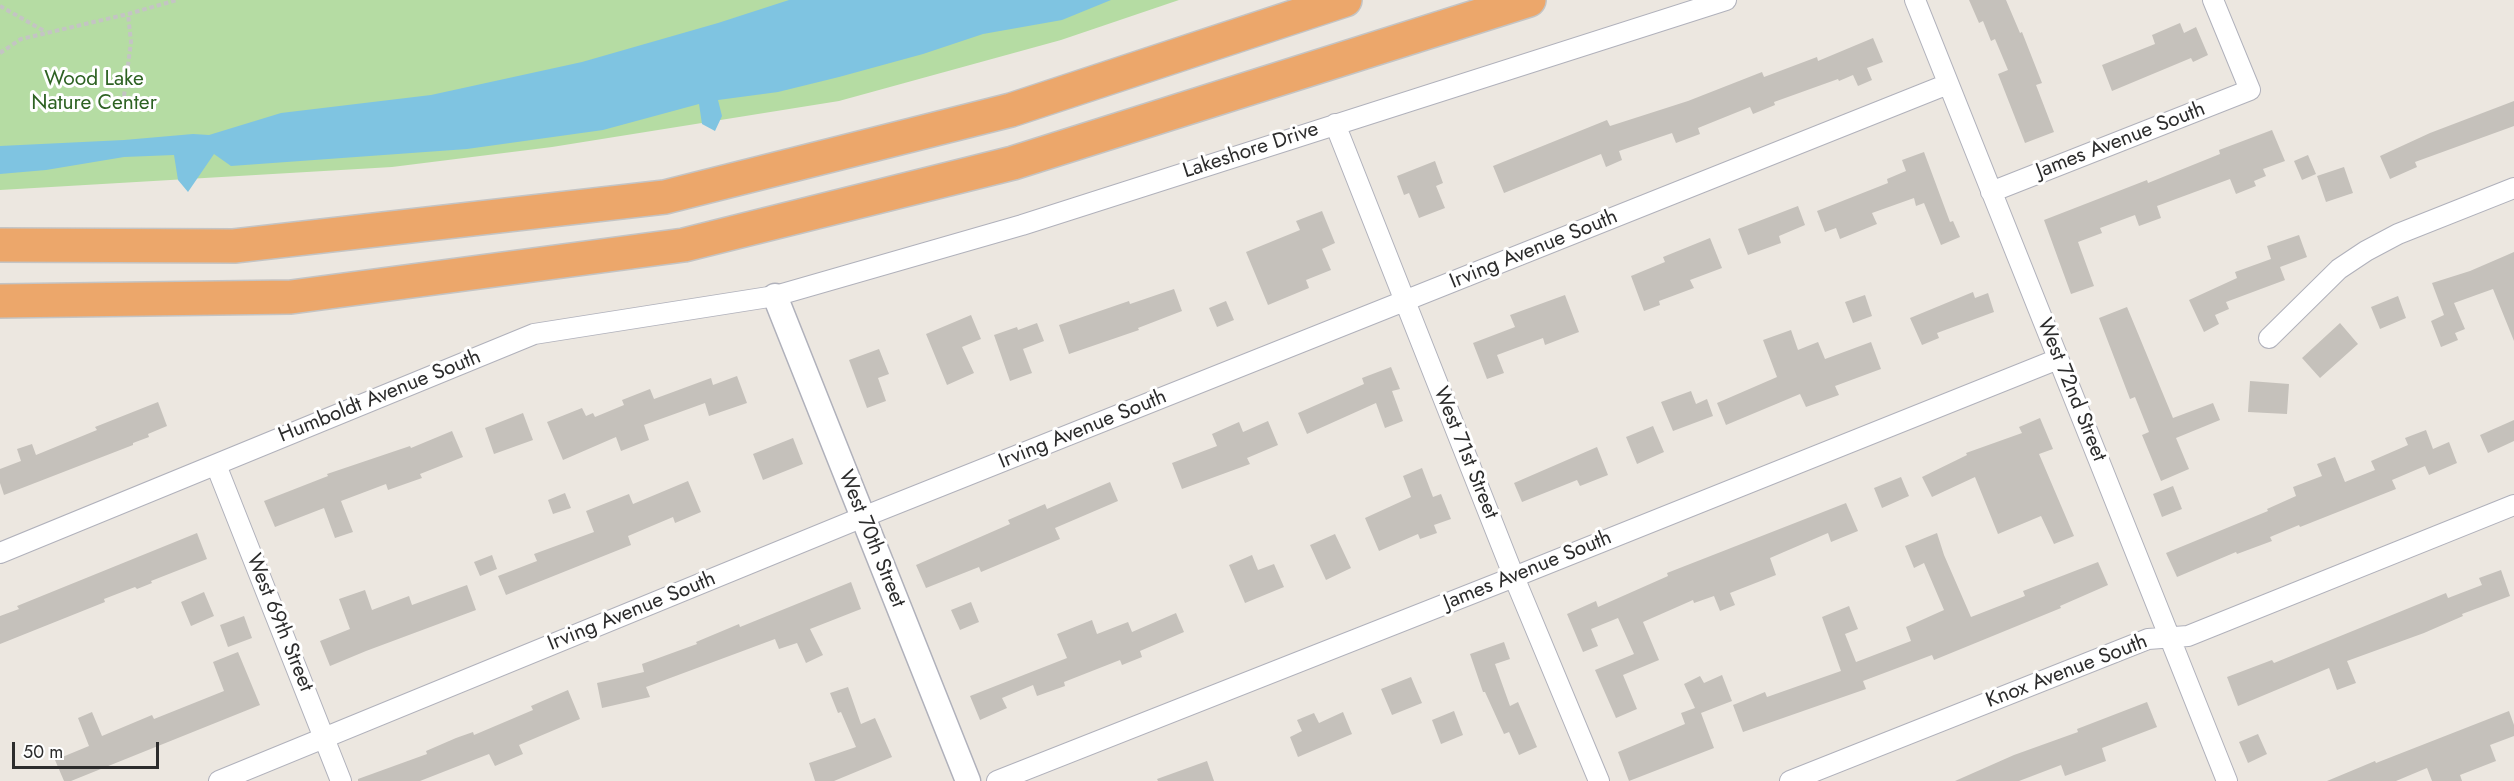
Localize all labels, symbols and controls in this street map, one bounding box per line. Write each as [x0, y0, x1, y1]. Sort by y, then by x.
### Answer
park label: Wood Lake Nature Center [31, 67, 157, 117]
street label: James Avenue South [2033, 97, 2209, 185]
street label: Lakeshore Drive [1180, 117, 1322, 185]
street label: Irving Avenue South [1446, 205, 1622, 295]
street label: West 72nd Street [2031, 315, 2111, 465]
street label: Humboldt Avenue South [275, 345, 485, 449]
street label: West 71st Street [1427, 383, 1503, 523]
street label: Irving Avenue South [995, 385, 1171, 475]
street label: West 70th Street [832, 467, 910, 611]
street label: James Avenue South [1440, 526, 1616, 616]
street label: West 69th Street [240, 550, 318, 696]
street label: Irving Avenue South [544, 567, 720, 657]
street label: Knox Avenue South [1983, 630, 2151, 714]
scale bar [15, 730, 162, 768]
text: 50 m [23, 739, 63, 765]

